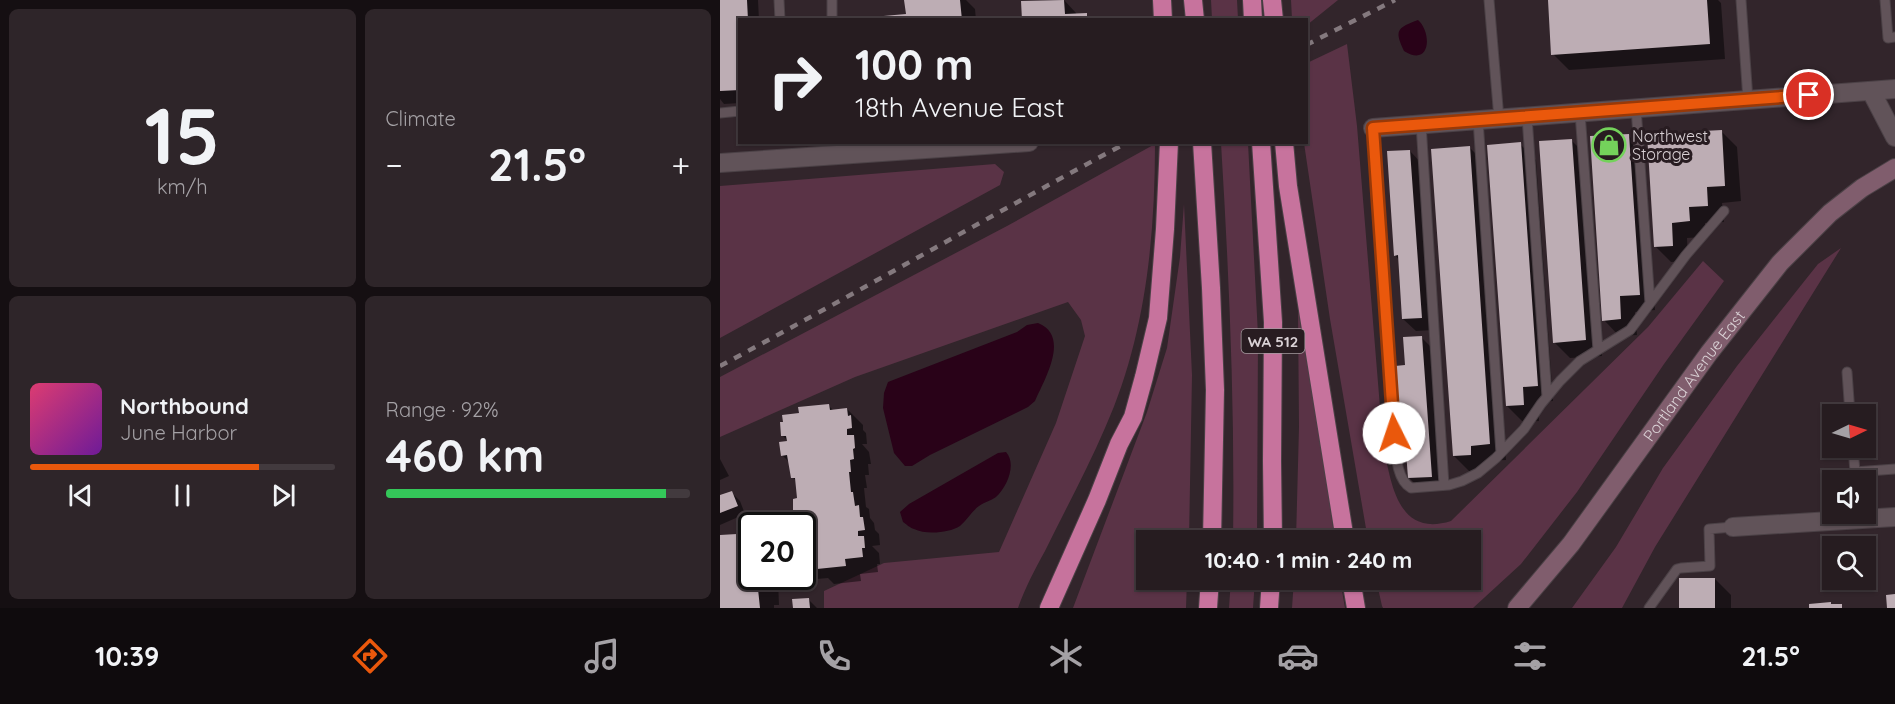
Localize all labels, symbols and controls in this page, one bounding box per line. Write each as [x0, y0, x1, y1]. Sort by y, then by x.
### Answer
text: 100 m [855, 38, 973, 91]
icon: right [756, 42, 834, 120]
pin [1783, 69, 1834, 120]
icon: arrive [1792, 78, 1825, 111]
text: 15 [145, 86, 220, 184]
text: 18th Avenue East [855, 90, 1065, 124]
text: Climate [386, 106, 456, 131]
place label: Northwest Storage [1632, 126, 1708, 164]
shop icon: Northwest Storage [1591, 127, 1627, 163]
text: 21.5° [488, 136, 586, 192]
text: − [386, 144, 403, 185]
text: + [671, 144, 690, 185]
text: km/h [157, 174, 208, 199]
street label: Portland Avenue East [1639, 306, 1749, 445]
road number: WA 512 [1242, 329, 1304, 353]
text: Northbound [120, 392, 249, 420]
text: Range · 92% [386, 397, 499, 422]
position arrow [1362, 401, 1426, 465]
north arrow [1822, 404, 1876, 458]
map controls [1822, 404, 1876, 590]
text: June Harbor [120, 420, 237, 445]
text: 460 km [386, 427, 544, 483]
button: sound [1822, 470, 1876, 524]
icon: previous [64, 479, 97, 512]
icon: pause [166, 479, 199, 512]
icon: next [267, 479, 300, 512]
speed limit sign: 20 [738, 512, 816, 590]
button: search [1822, 536, 1876, 590]
text: 10:40 · 1 min · 240 m [1205, 546, 1412, 574]
icon: directions [349, 635, 391, 677]
icon: music [581, 635, 623, 677]
icon: phone [813, 635, 855, 677]
icon: climate [1045, 635, 1087, 677]
icon: car [1277, 635, 1319, 677]
icon: filters [1509, 635, 1551, 677]
text: 10:39 [95, 639, 159, 673]
text: 21.5° [1741, 639, 1800, 673]

